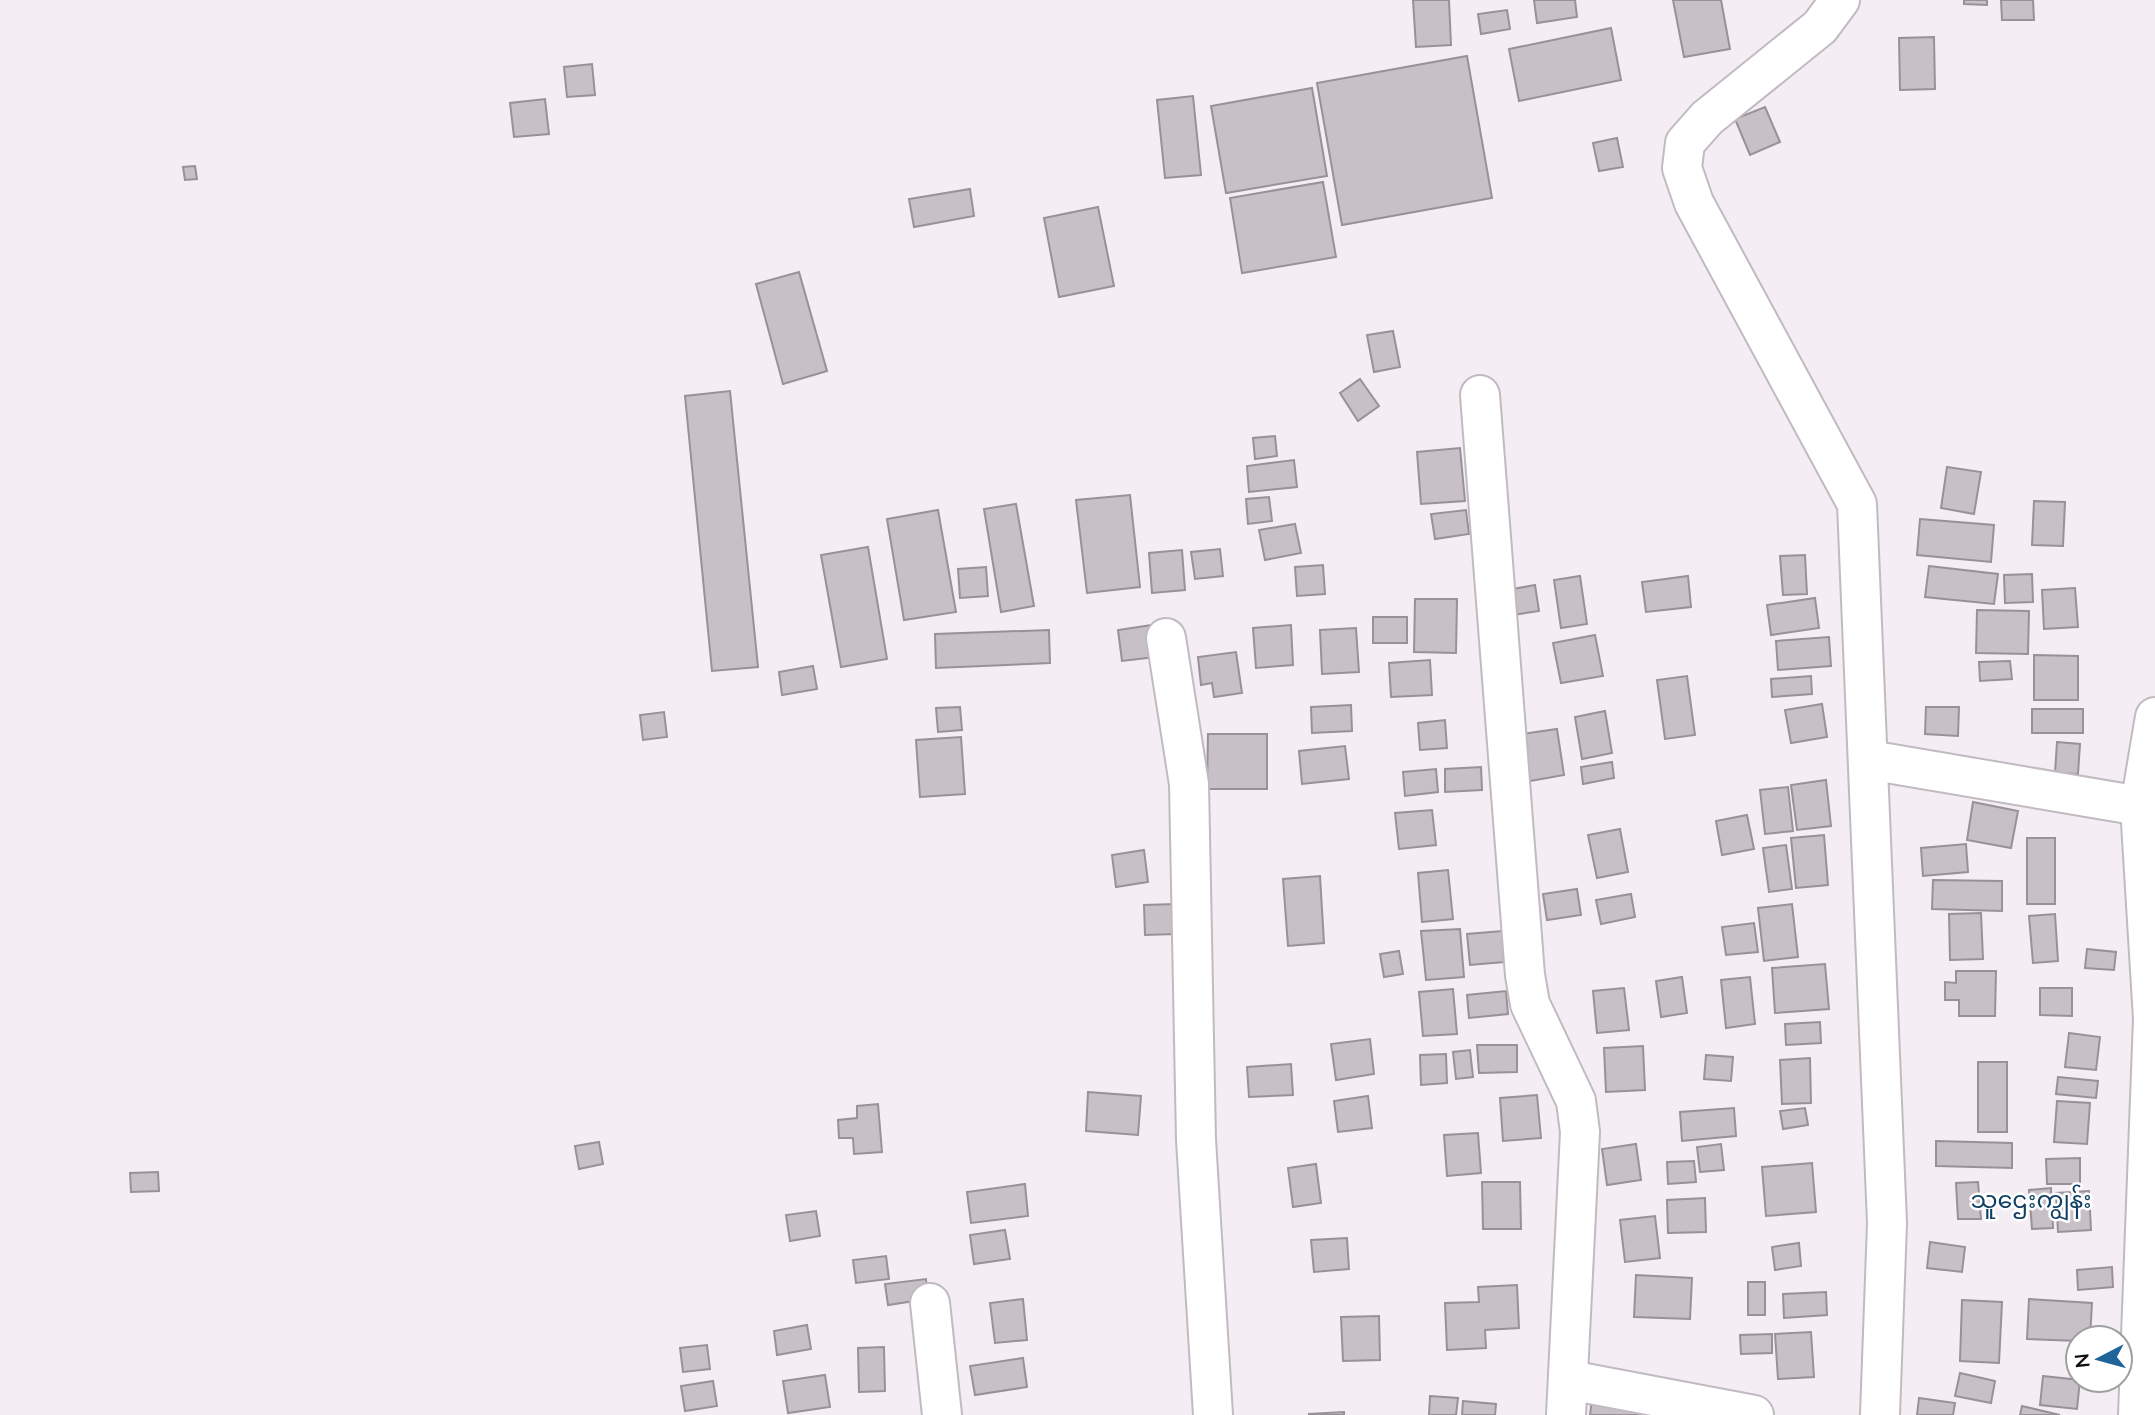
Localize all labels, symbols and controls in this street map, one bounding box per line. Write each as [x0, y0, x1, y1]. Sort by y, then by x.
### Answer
district label: သူဌေးကျွန်း [1970, 1184, 2092, 1221]
north arrow [2064, 1324, 2134, 1394]
text: N [2069, 1352, 2094, 1369]

